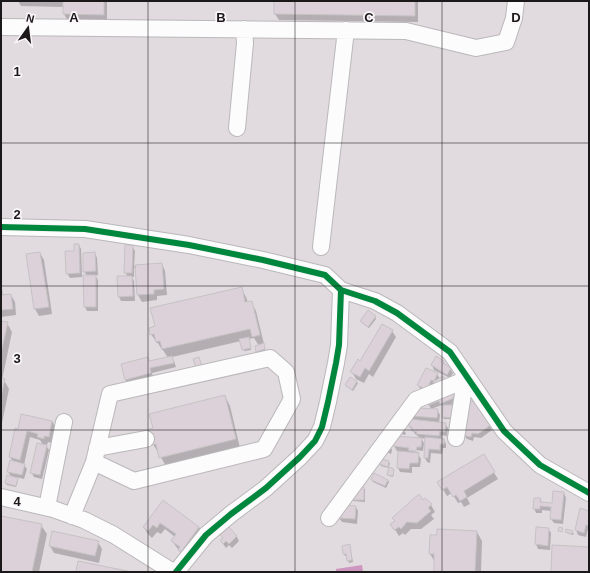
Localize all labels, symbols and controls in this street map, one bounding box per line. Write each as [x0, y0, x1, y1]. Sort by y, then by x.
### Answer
north arrow [8, 8, 48, 48]
text: A [69, 10, 79, 25]
text: B [216, 10, 226, 25]
text: C [364, 10, 374, 25]
text: D [511, 10, 521, 25]
text: N [25, 12, 36, 25]
text: 1 [13, 64, 21, 79]
text: 2 [13, 207, 21, 222]
text: 3 [13, 351, 21, 366]
text: 4 [13, 494, 21, 509]

